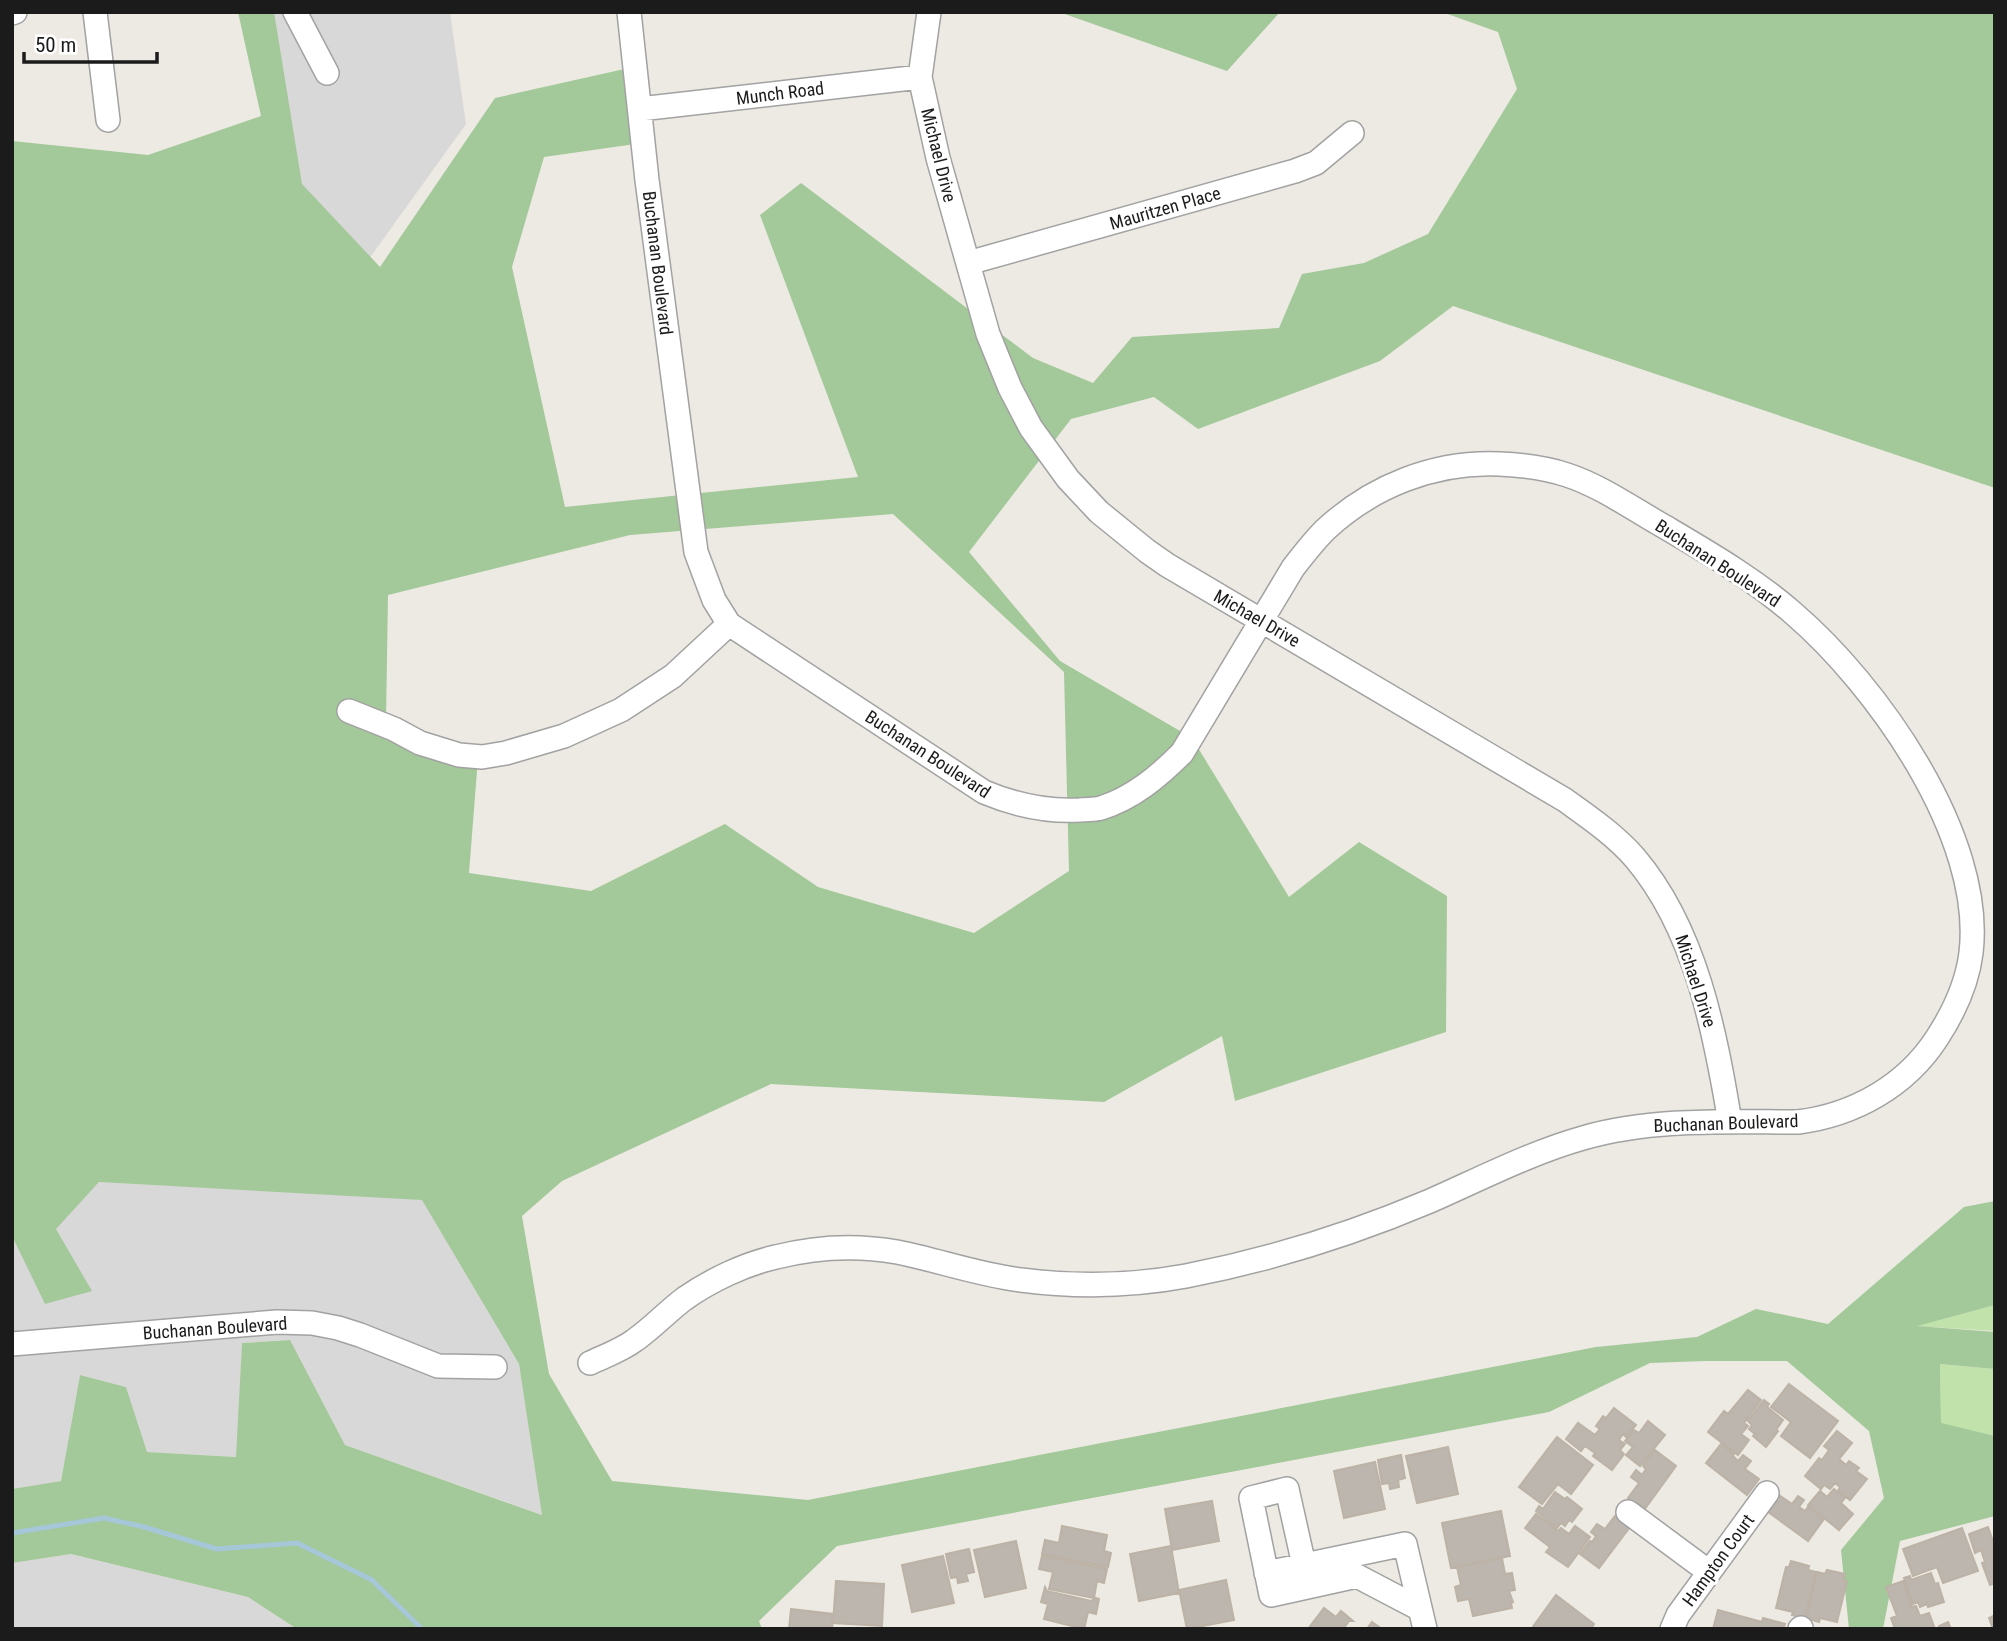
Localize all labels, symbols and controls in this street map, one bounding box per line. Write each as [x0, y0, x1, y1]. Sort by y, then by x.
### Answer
scale bar [24, 21, 158, 65]
text: 50 m [35, 33, 76, 57]
street label: Munch Road [735, 77, 825, 109]
street label: Michael Drive [917, 106, 961, 204]
street label: Mauritzen Place [1107, 182, 1223, 234]
street label: Buchanan Boulevard [639, 190, 677, 336]
street label: Buchanan Boulevard [1652, 515, 1784, 611]
street label: Michael Drive [1210, 585, 1304, 651]
street label: Buchanan Boulevard [862, 706, 994, 802]
street label: Michael Drive [1671, 932, 1721, 1030]
street label: Buchanan Boulevard [1653, 1110, 1799, 1136]
street label: Buchanan Boulevard [142, 1312, 288, 1344]
street label: Hampton Court [1678, 1510, 1758, 1610]

